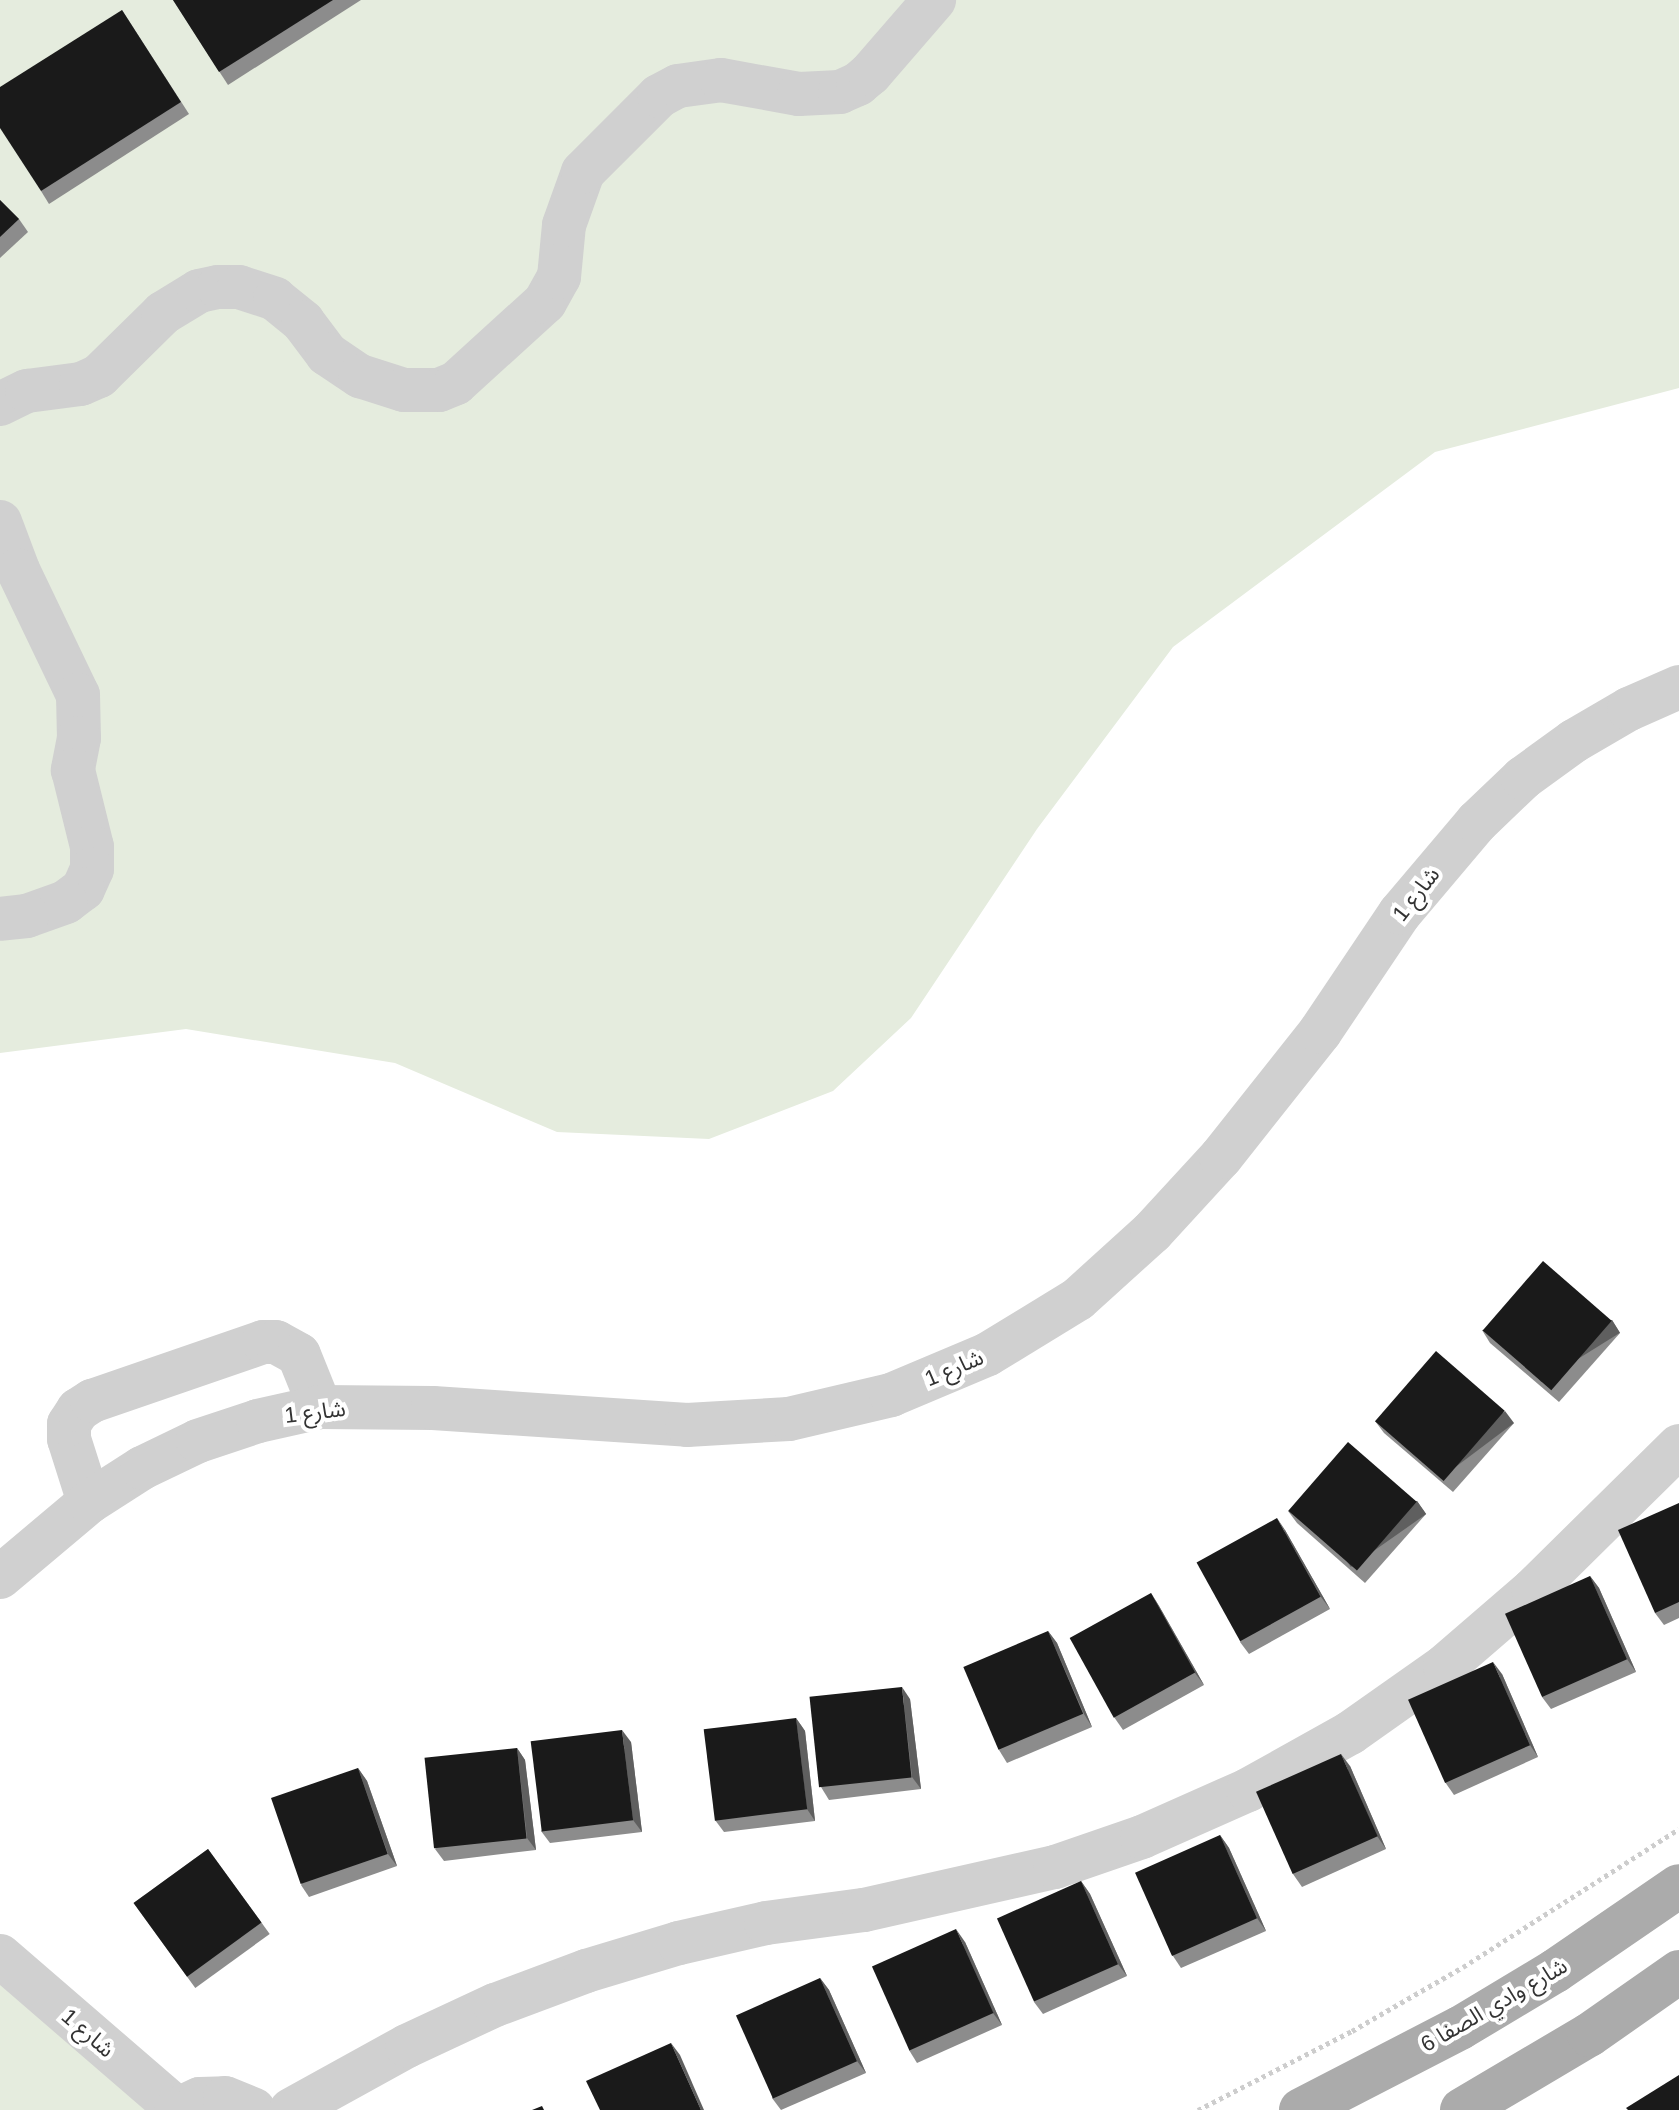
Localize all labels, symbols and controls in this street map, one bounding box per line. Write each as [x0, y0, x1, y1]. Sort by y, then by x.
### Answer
street label: شارع 1 [1387, 862, 1445, 926]
street label: شارع 1 [921, 1344, 987, 1392]
street label: شارع 1 [283, 1395, 347, 1429]
street label: شارع وادي الصفا 6 [1416, 1952, 1572, 2058]
street label: شارع 1 [56, 2003, 120, 2063]

